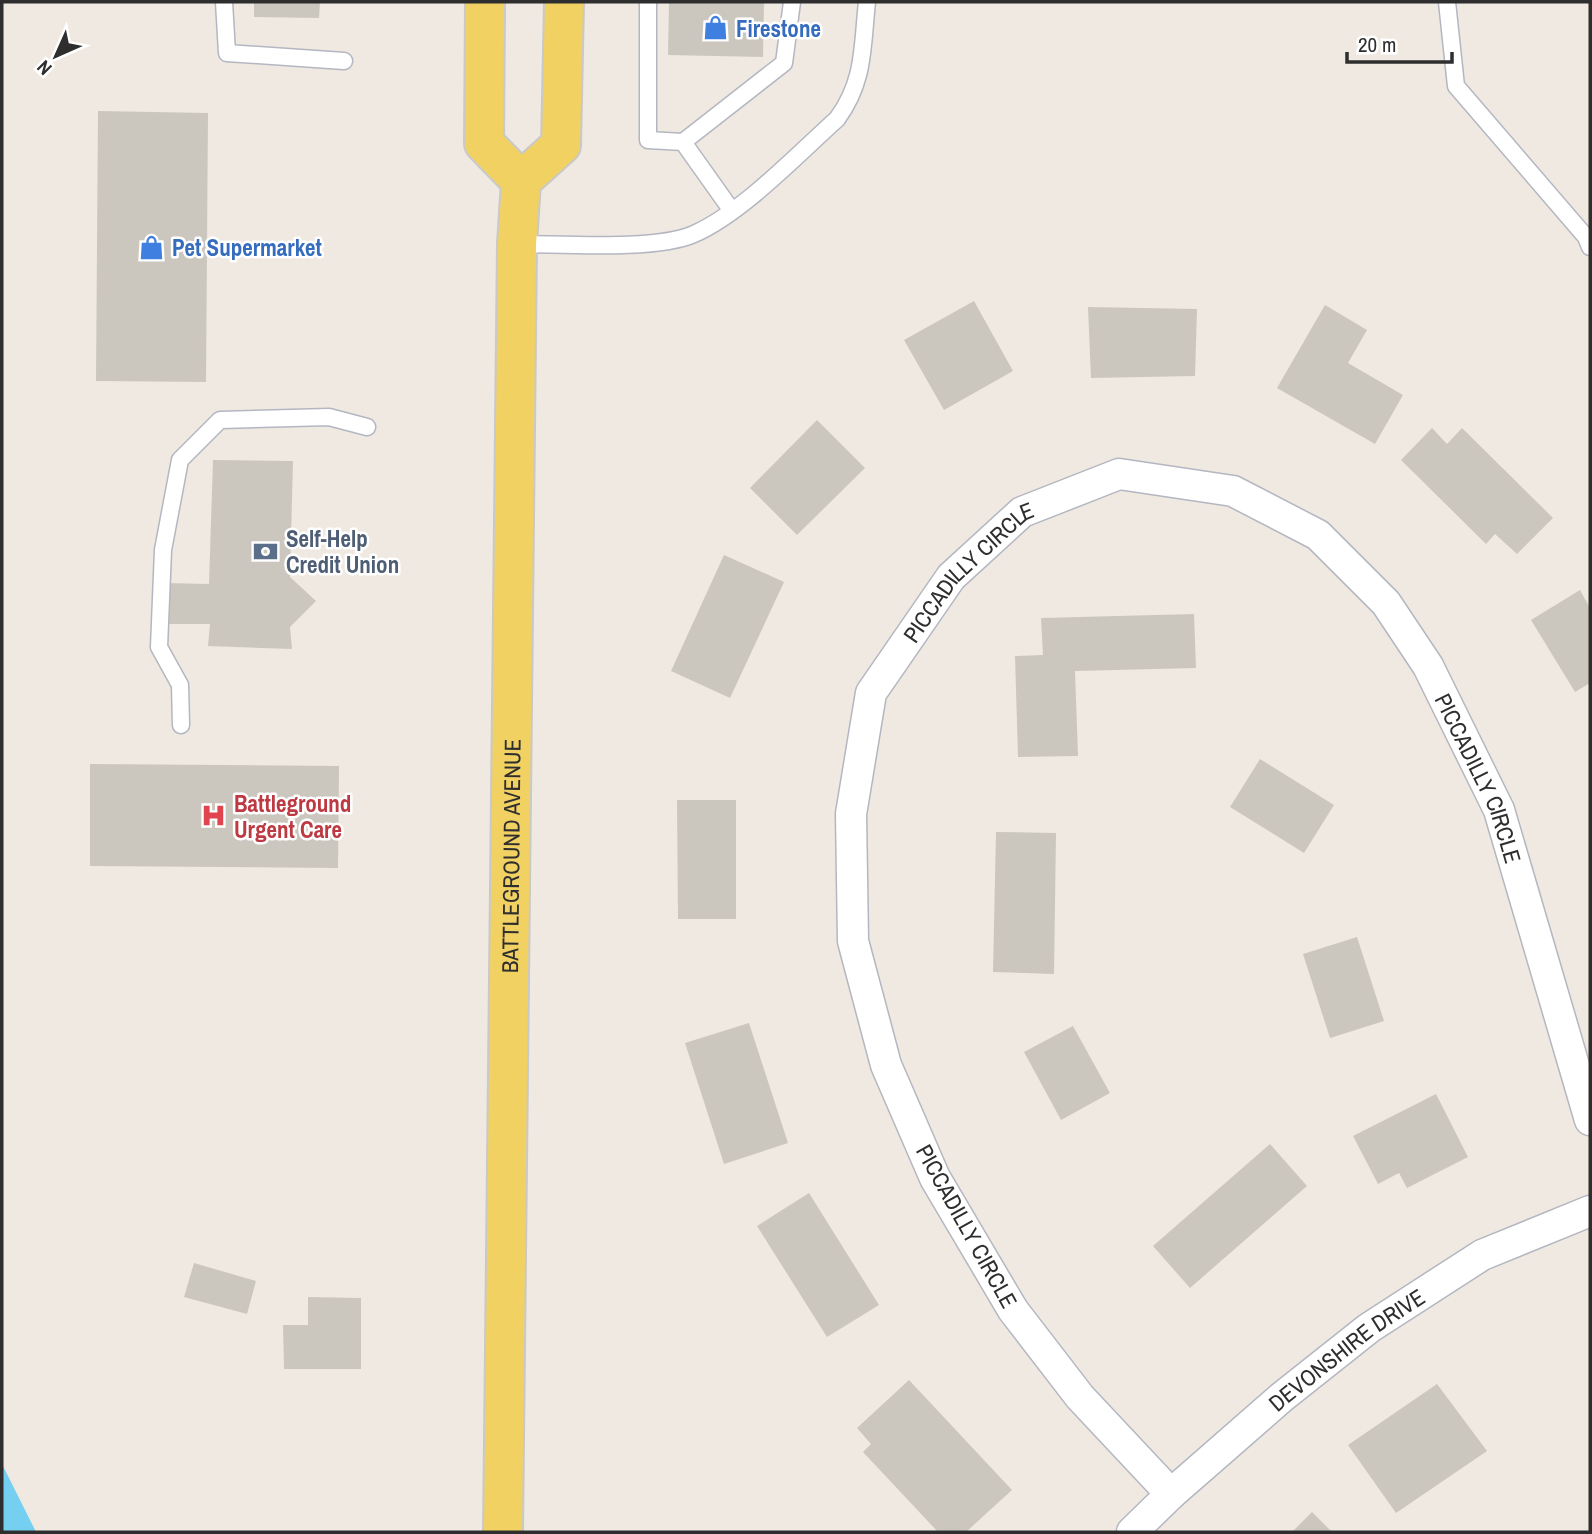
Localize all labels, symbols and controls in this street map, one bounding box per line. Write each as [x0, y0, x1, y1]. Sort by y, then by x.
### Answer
place label: Firestone [736, 13, 821, 44]
shop icon: Firestone [702, 14, 730, 42]
north arrow [21, 21, 91, 91]
scale bar [1347, 21, 1452, 65]
text: 20 m [1358, 30, 1396, 59]
text: N [31, 55, 57, 81]
place label: Pet Supermarket [172, 232, 322, 263]
shop icon: Pet Supermarket [138, 233, 166, 261]
street label: PICCADILLY CIRCLE [895, 494, 1038, 648]
place label: Self-Help Credit Union [286, 523, 399, 580]
bank icon: Self-Help Credit Union [252, 537, 280, 565]
street label: PICCADILLY CIRCLE [1428, 688, 1529, 867]
street label: BATTLEGROUND AVENUE [494, 739, 527, 973]
place label: Battleground Urgent Care [234, 788, 351, 845]
hospital icon: Battleground Urgent Care [200, 802, 228, 830]
street label: PICCADILLY CIRCLE [909, 1139, 1025, 1313]
street label: DEVONSHIRE DRIVE [1261, 1281, 1430, 1418]

